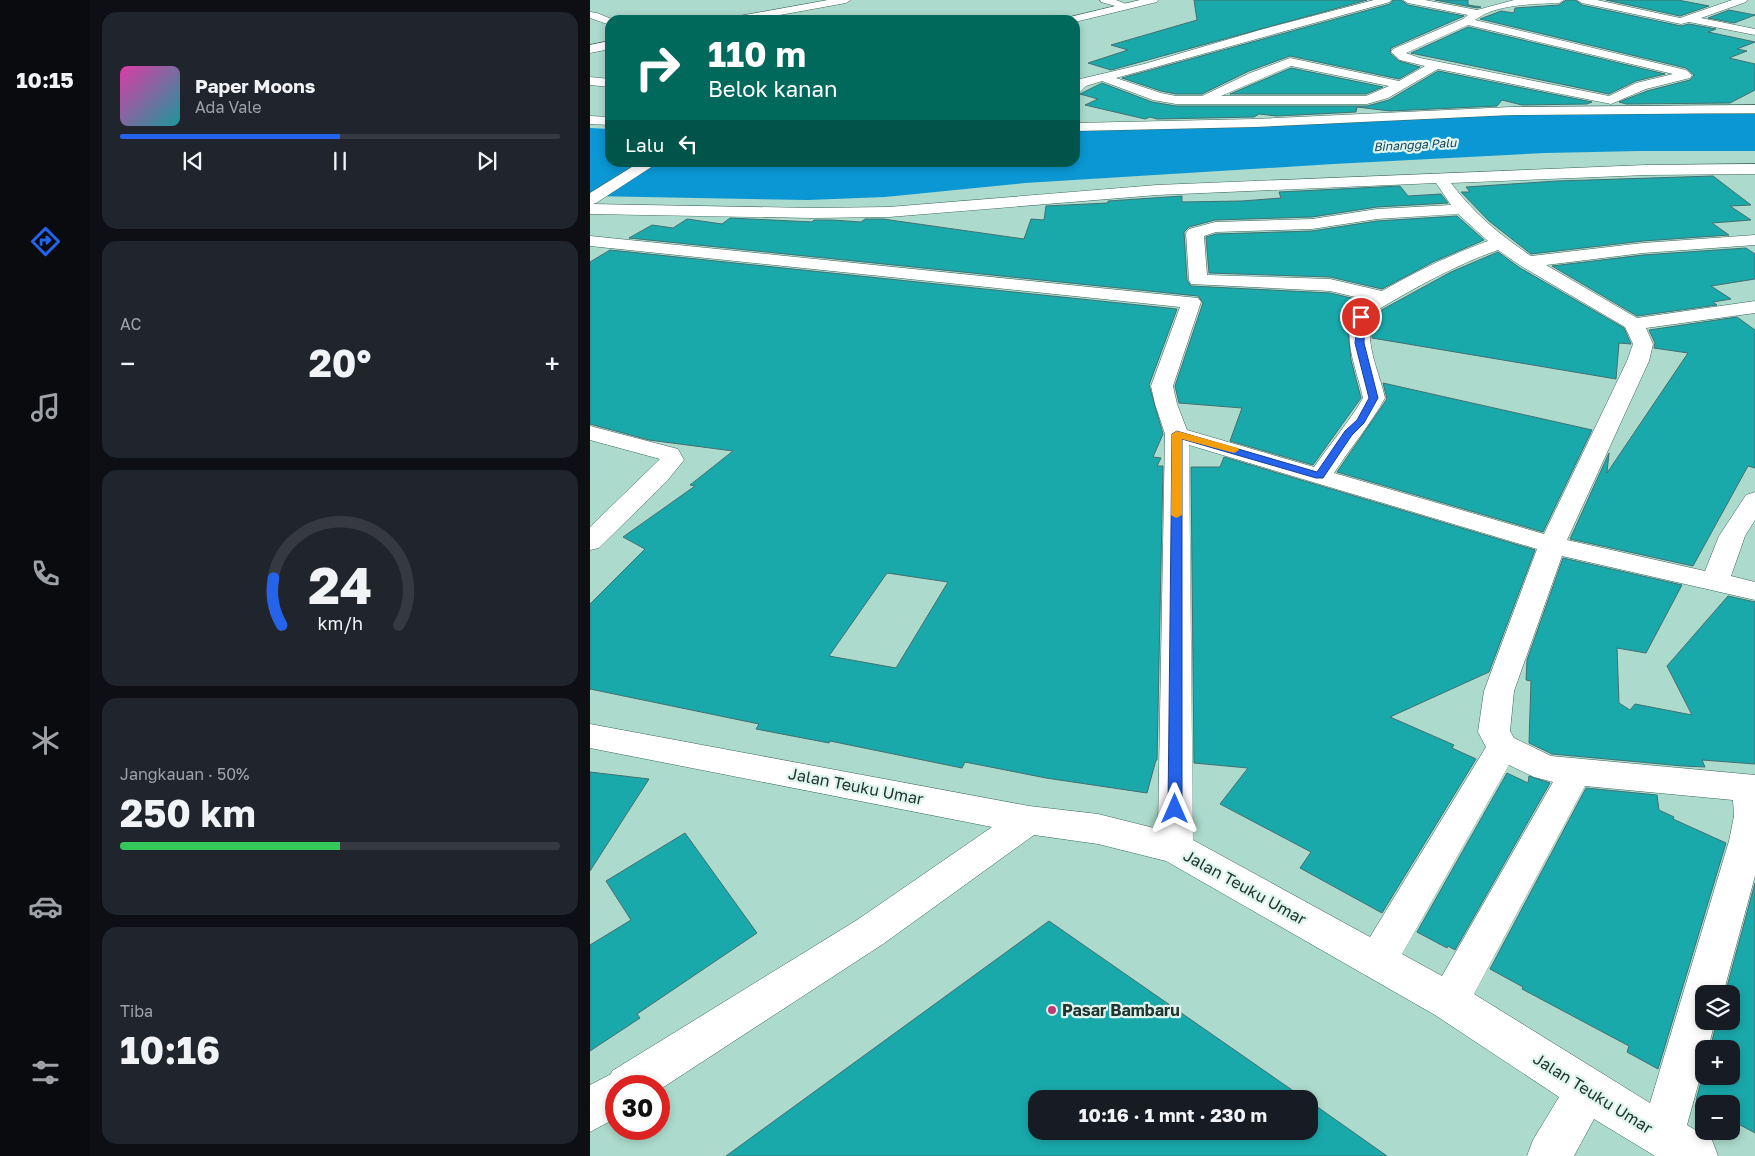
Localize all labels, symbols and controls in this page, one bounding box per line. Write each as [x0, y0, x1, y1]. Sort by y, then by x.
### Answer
text: 110 m [708, 33, 806, 75]
icon: right [625, 35, 690, 100]
text: 10:15 [16, 66, 74, 93]
text: Paper Moons [195, 74, 315, 97]
text: Belok kanan [708, 75, 838, 102]
text: Ada Vale [195, 97, 261, 117]
icon: left [674, 130, 702, 158]
text: Lalu [625, 133, 664, 156]
water label: Binangga Palu [1373, 135, 1458, 154]
icon: previous [179, 147, 207, 175]
icon: pause [326, 147, 354, 175]
icon: next [473, 147, 501, 175]
icon: directions [28, 224, 63, 259]
pin [1340, 296, 1382, 338]
icon: arrive [1347, 303, 1375, 331]
text: AC [120, 314, 141, 334]
text: 20° [309, 340, 371, 385]
text: − [120, 347, 135, 380]
text: + [545, 347, 560, 380]
icon: music [28, 390, 63, 425]
text: 24 [308, 553, 372, 615]
icon: phone [28, 556, 63, 591]
text: km/h [317, 612, 363, 634]
icon: climate [28, 723, 63, 758]
street label: Jalan Teuku Umar [787, 763, 925, 809]
text: Jangkauan · 50% [120, 764, 250, 784]
position arrow [1148, 782, 1200, 834]
text: 250 km [120, 790, 256, 835]
street label: Jalan Teuku Umar [1180, 845, 1310, 929]
icon: car [28, 889, 63, 924]
map controls [1695, 985, 1740, 1140]
button: layers [1695, 985, 1740, 1030]
place label: Pasar Bambaru [1062, 1000, 1180, 1020]
text: Tiba [120, 1001, 153, 1021]
marker: Pasar Bambaru [1046, 1004, 1058, 1016]
text: 10:16 [120, 1027, 220, 1072]
button: + [1695, 1040, 1740, 1085]
street label: Jalan Teuku Umar [1530, 1048, 1656, 1138]
icon: filters [28, 1055, 63, 1090]
speed limit sign: 30 [605, 1075, 670, 1140]
button: − [1695, 1095, 1740, 1140]
text: 10:16 · 1 mnt · 230 m [1079, 1103, 1267, 1126]

